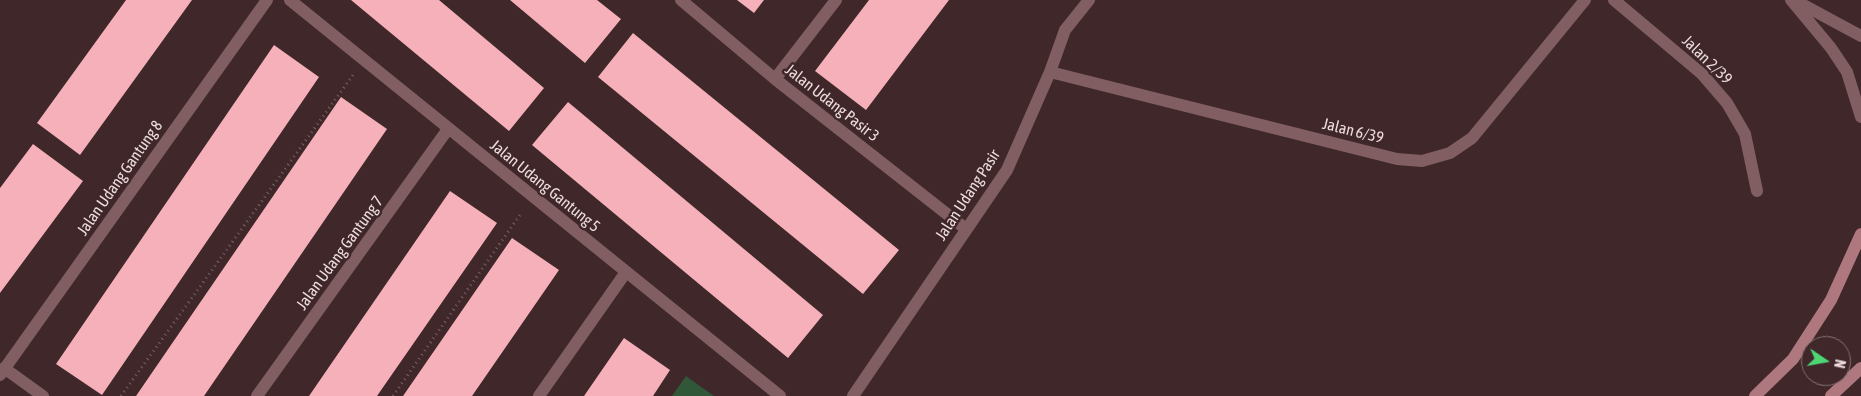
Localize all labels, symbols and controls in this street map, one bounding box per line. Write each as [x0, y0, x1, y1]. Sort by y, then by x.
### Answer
street label: Jalan 2/39 [1678, 32, 1736, 88]
street label: Jalan Udang Pasir 3 [781, 60, 883, 146]
street label: Jalan 6/39 [1321, 114, 1385, 148]
street label: Jalan Udang Gantung 8 [73, 117, 167, 239]
street label: Jalan Udang Gantung 5 [486, 136, 604, 236]
street label: Jalan Udang Pasir [931, 146, 1005, 244]
street label: Jalan Udang Gantung 7 [292, 192, 388, 314]
north arrow [1801, 336, 1851, 386]
text: N [1831, 358, 1848, 370]

